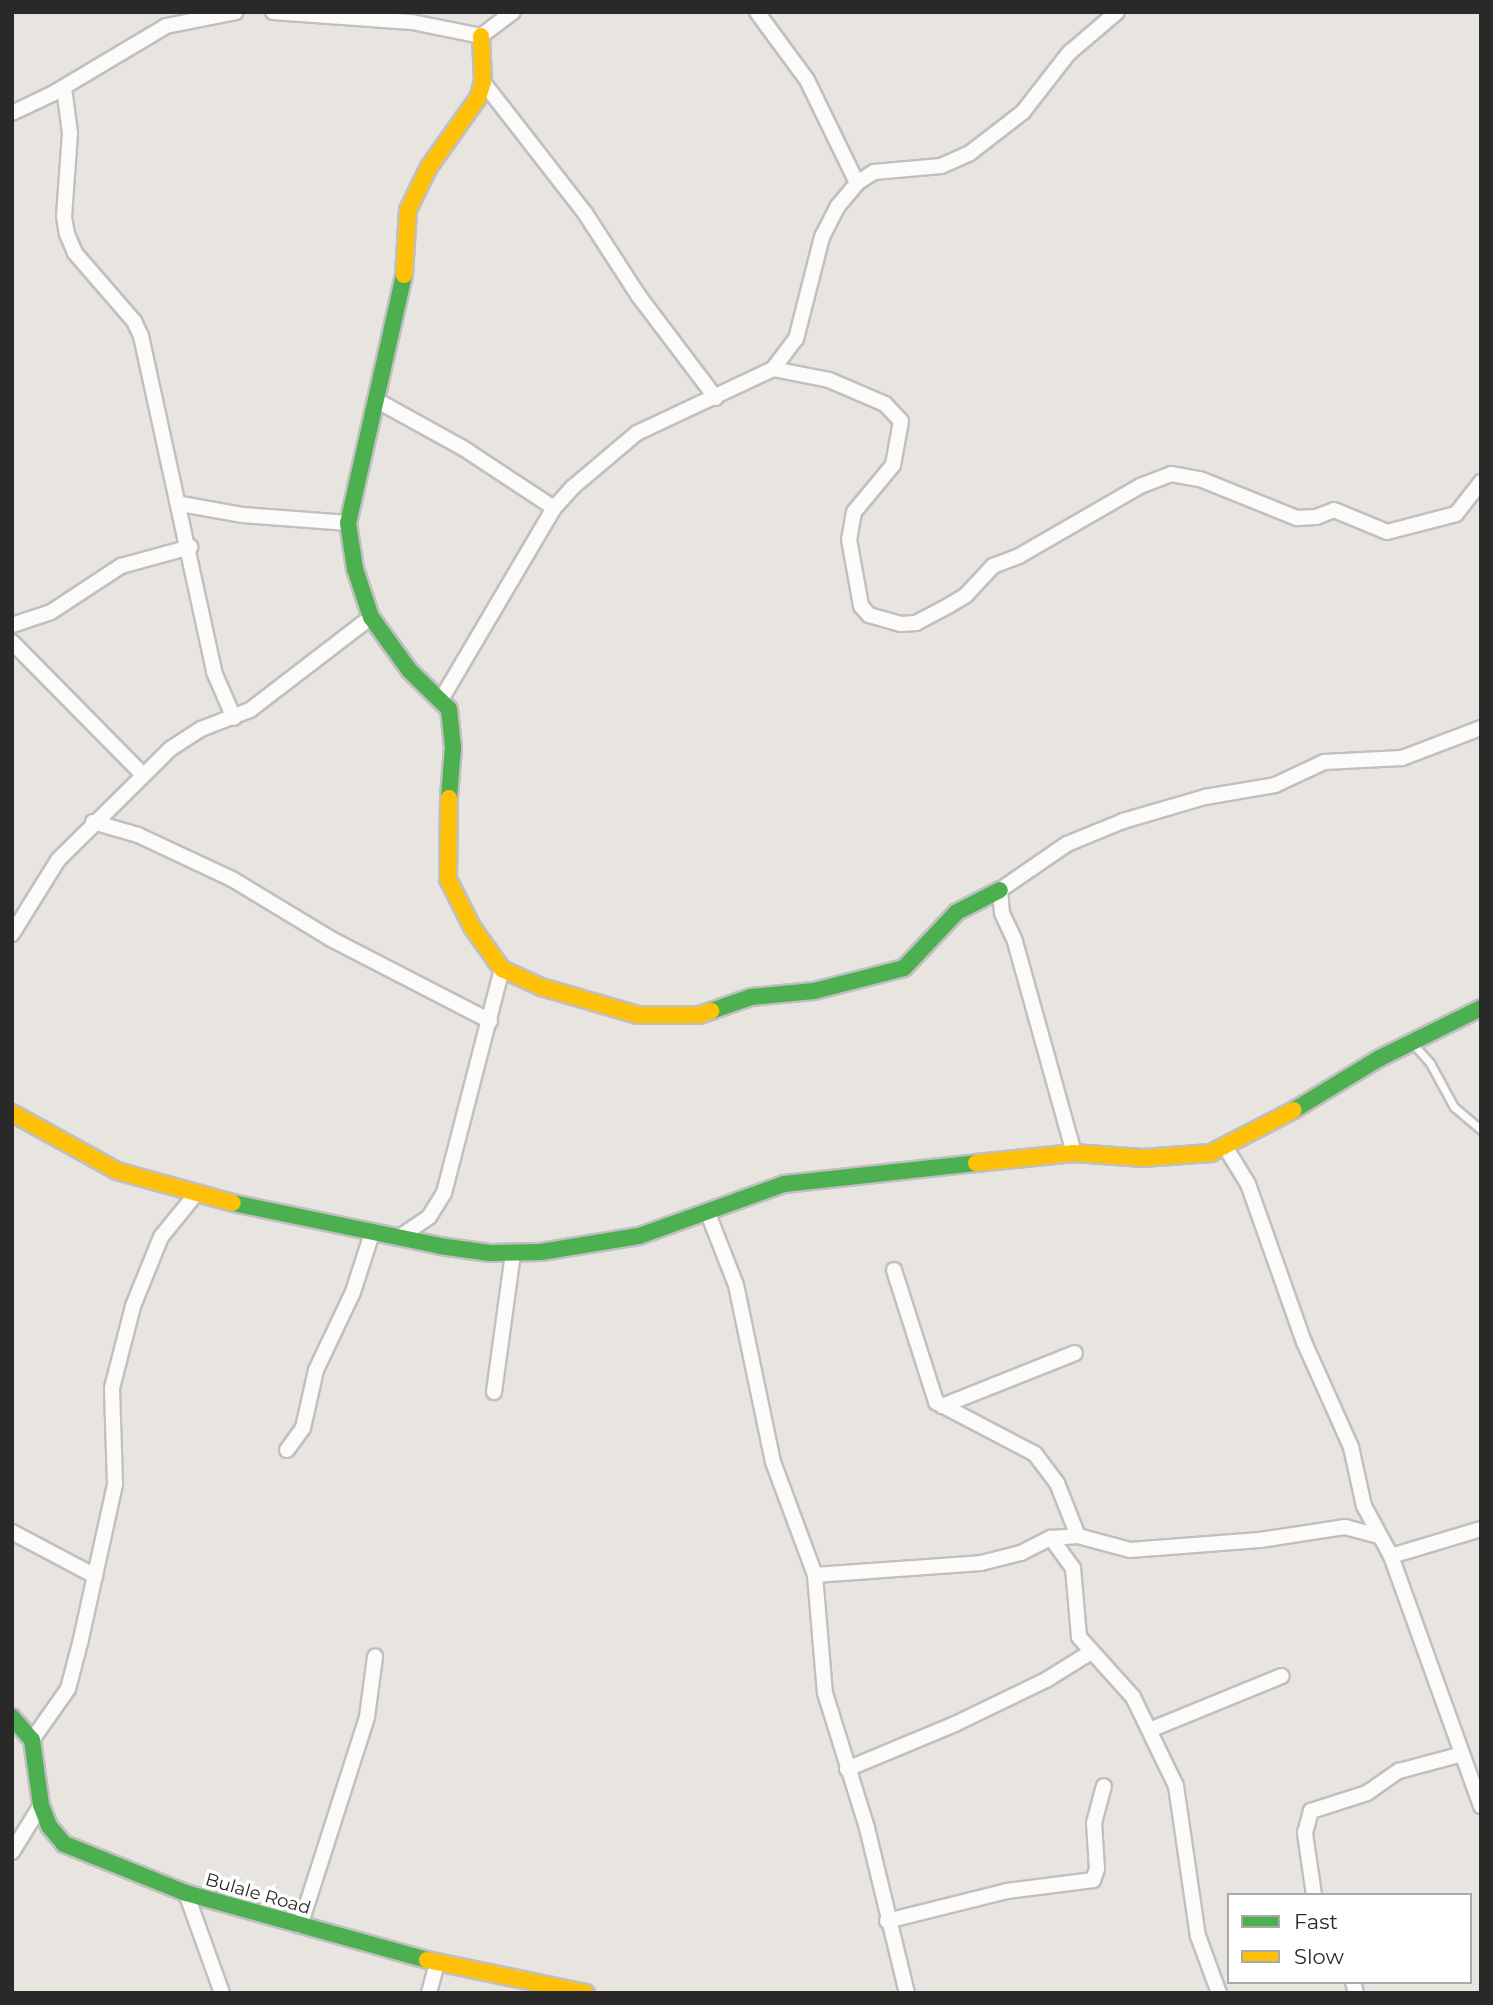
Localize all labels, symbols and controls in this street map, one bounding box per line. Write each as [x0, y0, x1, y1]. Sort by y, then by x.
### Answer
street label: Bulale Road [203, 1869, 313, 1919]
legend [1227, 1893, 1472, 1984]
text: Fast [1294, 1909, 1338, 1934]
text: Slow [1294, 1944, 1344, 1969]

